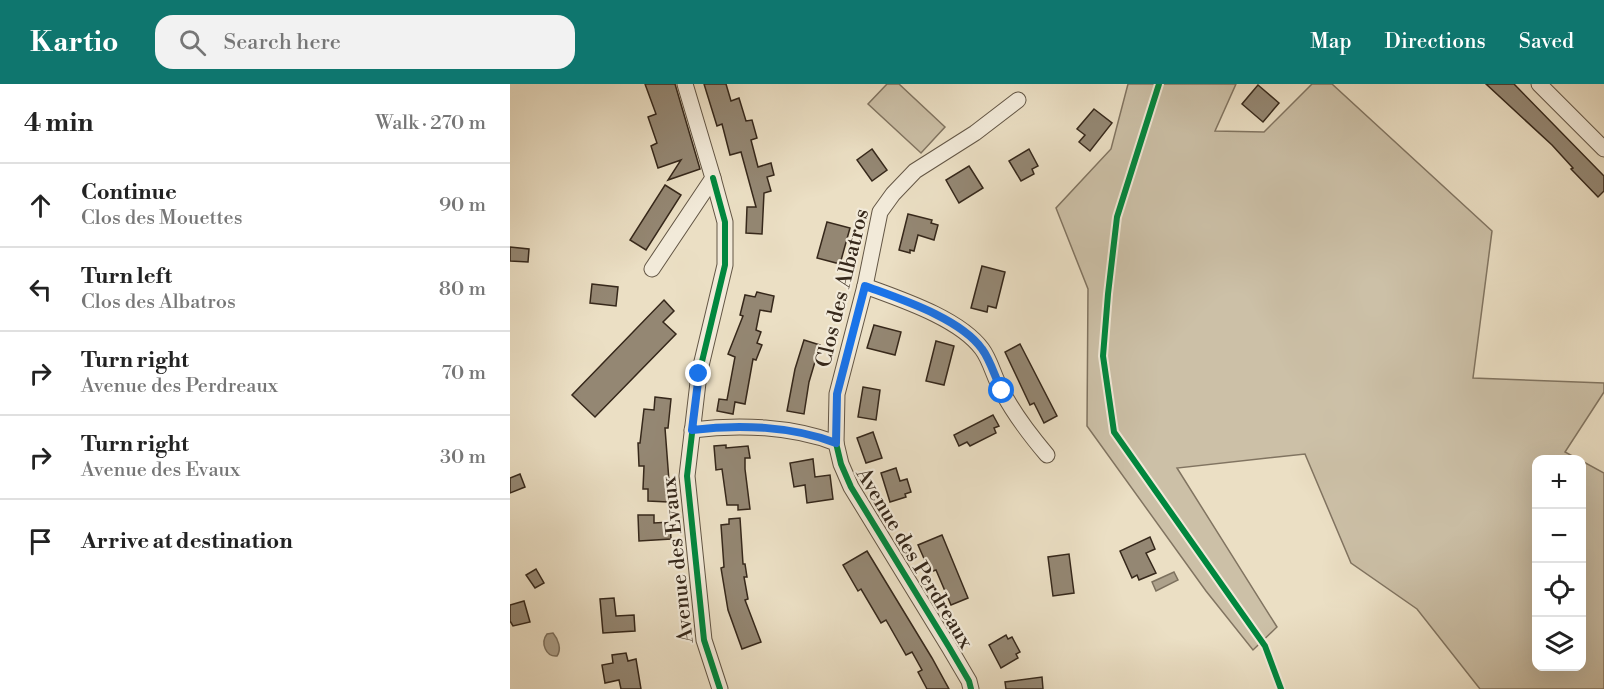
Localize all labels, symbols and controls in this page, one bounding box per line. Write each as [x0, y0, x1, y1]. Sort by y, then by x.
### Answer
search box [155, 15, 575, 69]
text: Kartio [30, 25, 119, 60]
icon: search [176, 26, 209, 59]
text: Search here [224, 29, 341, 56]
text: Map [1310, 29, 1352, 55]
text: Directions [1385, 29, 1486, 55]
text: Saved [1519, 29, 1574, 55]
text: 4 min [24, 107, 94, 139]
text: Walk · 270 m [375, 111, 486, 136]
text: Continue [81, 179, 177, 206]
icon: ahead [24, 189, 57, 222]
text: 90 m [439, 193, 486, 218]
text: Clos des Mouettes [81, 206, 242, 231]
street label: Clos des Albatros [811, 206, 875, 370]
text: Turn left [81, 263, 172, 290]
icon: left [24, 273, 57, 306]
text: 80 m [439, 277, 486, 302]
text: Clos des Albatros [81, 290, 236, 315]
text: Turn right [81, 347, 189, 374]
icon: right [24, 357, 57, 390]
route end [685, 360, 711, 386]
text: 70 m [442, 361, 486, 386]
text: Avenue des Perdreaux [81, 374, 278, 399]
route start [988, 377, 1014, 403]
text: Turn right [81, 431, 189, 458]
icon: right [24, 441, 57, 474]
text: 30 m [440, 445, 486, 470]
map controls [1532, 455, 1586, 671]
button: + [1532, 455, 1586, 509]
text: Avenue des Evaux [81, 458, 240, 483]
street label: Avenue des Perdreaux [849, 462, 979, 654]
street label: Avenue des Evaux [656, 475, 700, 645]
button: − [1532, 509, 1586, 563]
icon: arrive [24, 525, 57, 558]
text: Arrive at destination [81, 528, 293, 555]
button: locate [1532, 563, 1586, 617]
button: layers [1532, 617, 1586, 671]

